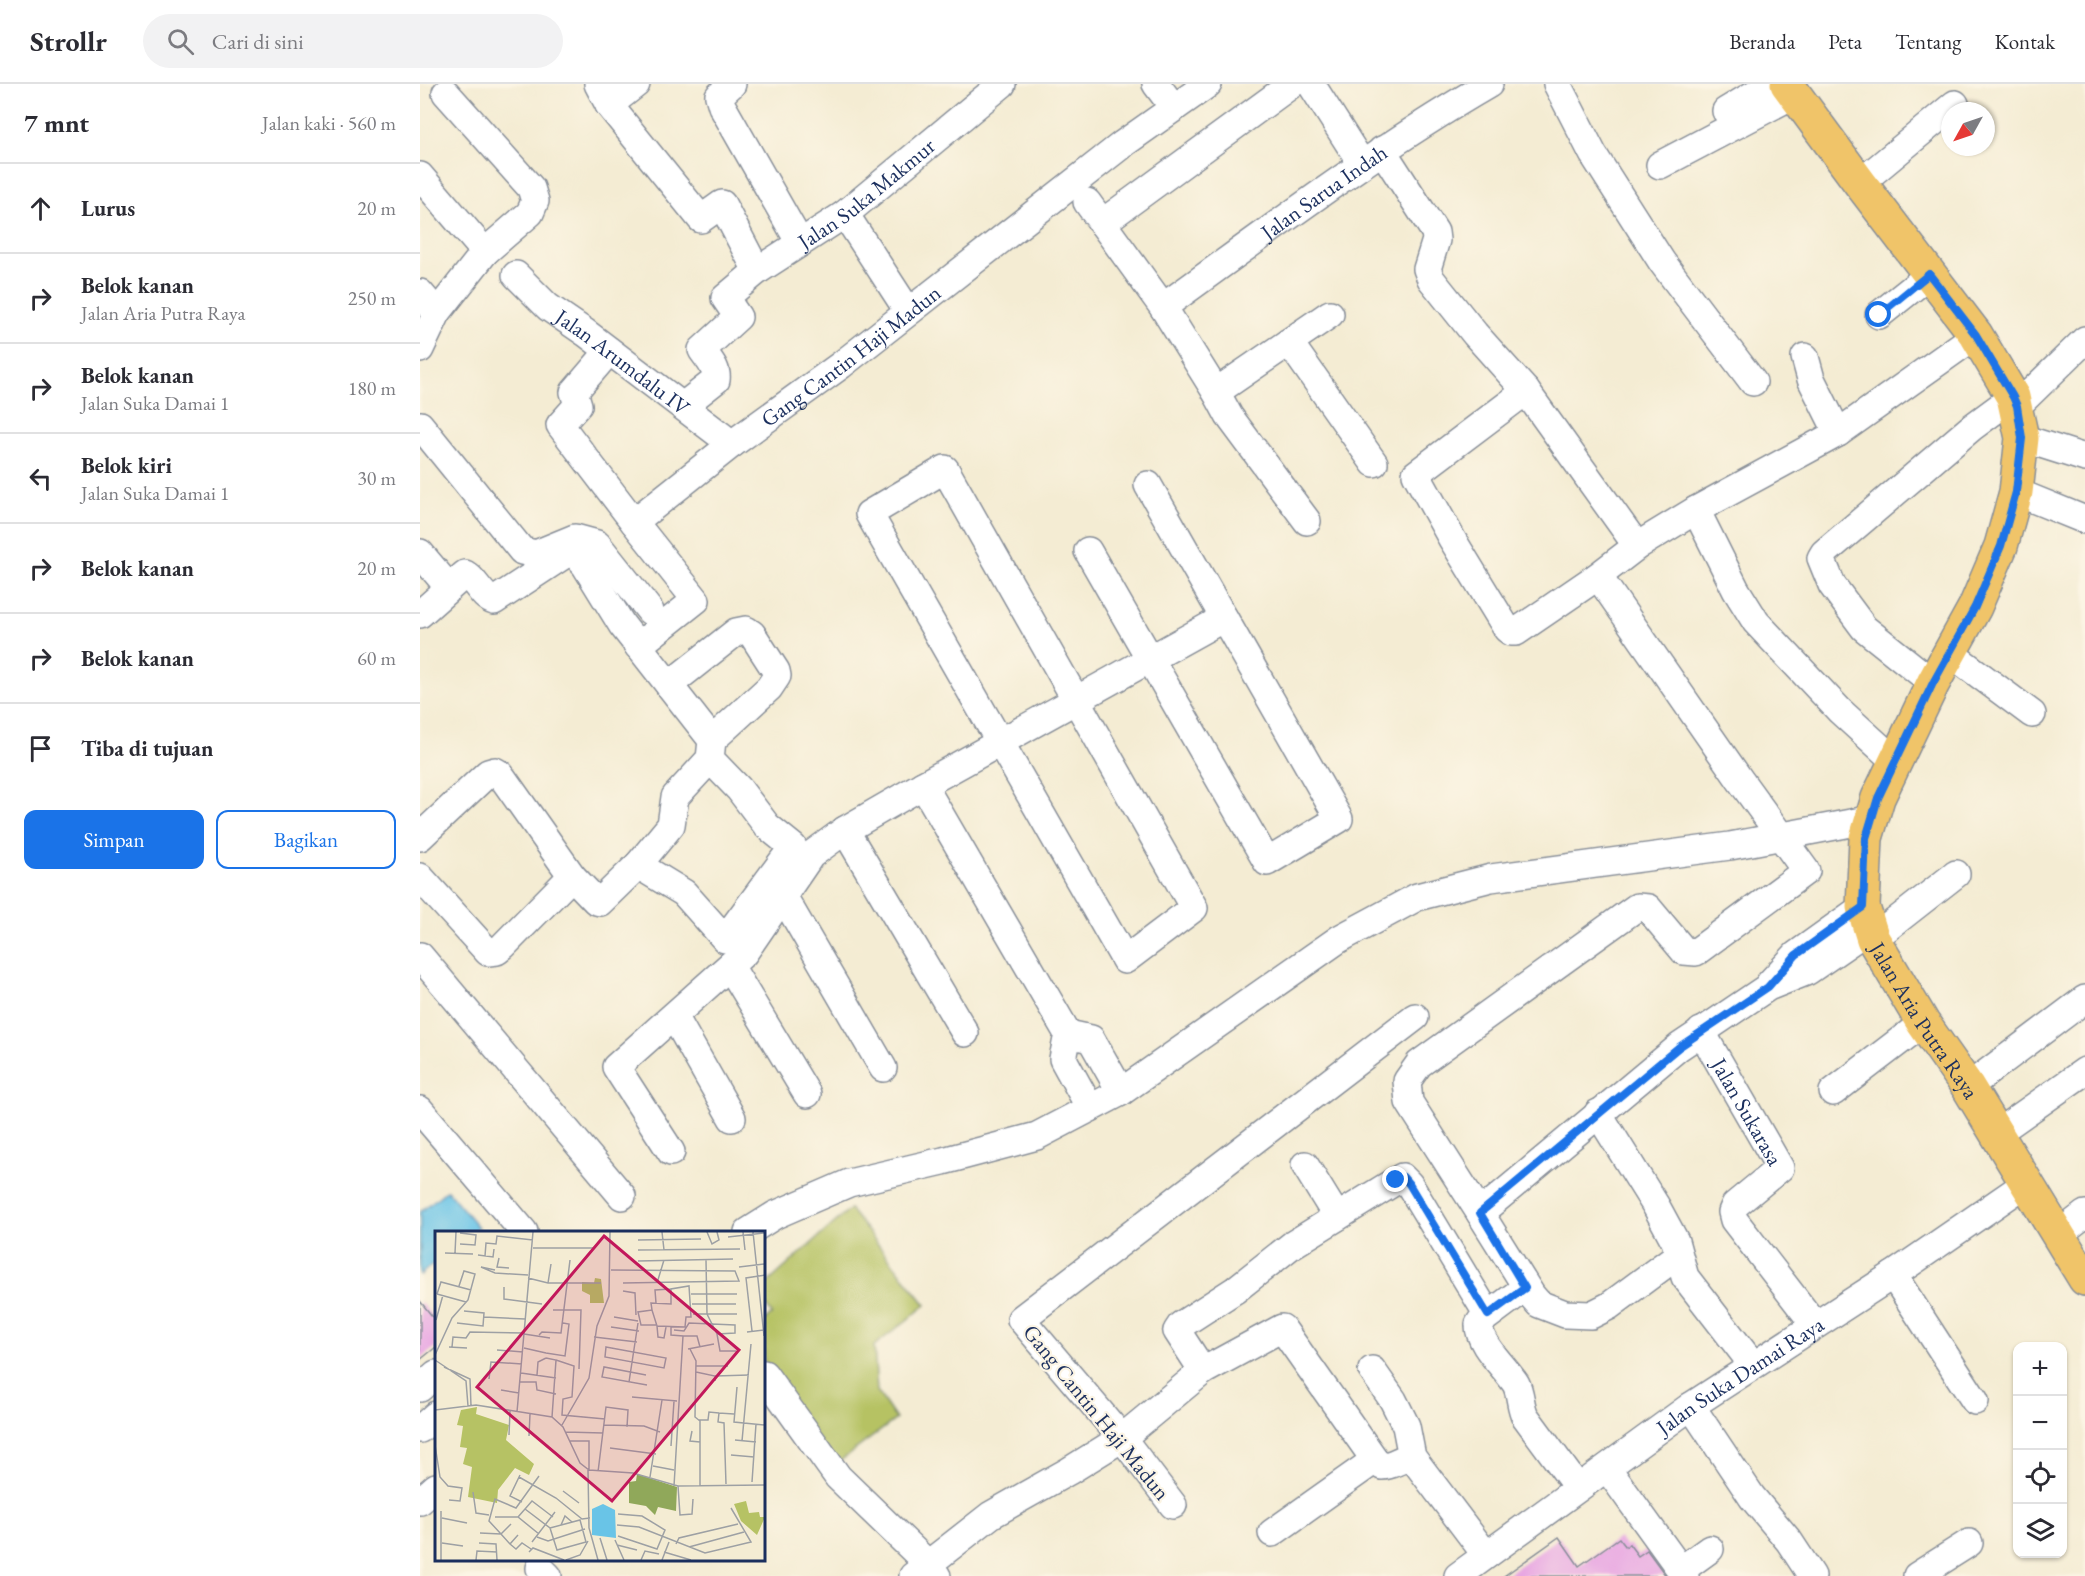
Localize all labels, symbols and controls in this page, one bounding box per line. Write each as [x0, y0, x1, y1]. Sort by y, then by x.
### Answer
search box [143, 14, 563, 68]
text: Strollr [30, 23, 107, 59]
icon: search [164, 25, 197, 58]
text: Cari di sini [212, 27, 304, 56]
text: Beranda [1729, 28, 1795, 55]
text: Peta [1828, 28, 1862, 55]
text: Tentang [1895, 28, 1961, 55]
text: Kontak [1994, 28, 2055, 55]
north arrow [1941, 102, 1995, 156]
text: 7 mnt [24, 106, 89, 140]
text: Jalan kaki · 560 m [262, 110, 396, 136]
street label: Jalan Suka Makmur [791, 131, 942, 257]
street label: Jalan Sarua Indah [1254, 138, 1393, 248]
icon: ahead [24, 192, 57, 225]
text: Lurus [81, 194, 135, 223]
text: 20 m [357, 195, 396, 221]
text: Belok kanan [81, 271, 194, 300]
street label: Gang Cantin Haji Madun [755, 278, 947, 433]
icon: right [24, 282, 57, 315]
text: 250 m [348, 285, 396, 311]
text: Jalan Aria Putra Raya [81, 300, 246, 326]
street label: Jalan Arumdalu IV [548, 301, 696, 422]
route start [1865, 301, 1891, 327]
text: Belok kanan [81, 361, 194, 390]
icon: right [24, 372, 57, 405]
text: 180 m [348, 375, 396, 401]
text: Jalan Suka Damai 1 [81, 390, 229, 416]
text: Belok kiri [81, 451, 172, 480]
icon: left [24, 462, 57, 495]
text: 30 m [357, 465, 396, 491]
text: Jalan Suka Damai 1 [81, 480, 229, 506]
icon: right [24, 552, 57, 585]
text: Belok kanan [81, 554, 194, 583]
text: 20 m [357, 555, 396, 581]
icon: right [24, 642, 57, 675]
text: Belok kanan [81, 644, 194, 673]
text: 60 m [357, 645, 396, 671]
icon: arrive [24, 732, 57, 765]
text: Tiba di tujuan [81, 734, 213, 763]
button: Simpan [24, 810, 204, 869]
button: Bagikan [216, 810, 396, 869]
street label: Jalan Aria Putra Raya [1862, 935, 1986, 1104]
street label: Jalan Sukarasa [1704, 1051, 1790, 1171]
route end [1382, 1166, 1408, 1192]
inset map [435, 1231, 765, 1561]
street label: Jalan Suka Damai Raya [1649, 1310, 1830, 1443]
street label: Gang Cantin Haji Madun [1017, 1318, 1177, 1507]
map controls [2013, 1342, 2067, 1558]
button: + [2013, 1342, 2067, 1396]
button: − [2013, 1396, 2067, 1450]
button: locate [2013, 1450, 2067, 1504]
button: layers [2013, 1504, 2067, 1558]

